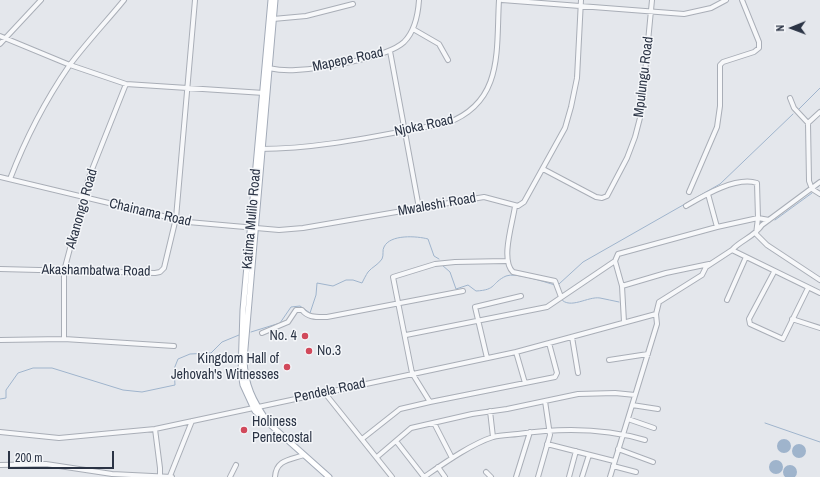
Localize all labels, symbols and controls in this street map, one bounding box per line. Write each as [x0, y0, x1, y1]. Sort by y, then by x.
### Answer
north arrow [772, 8, 812, 48]
text: N [773, 25, 787, 32]
street label: Mpulungu Road [631, 36, 657, 118]
street label: Mapepe Road [311, 44, 385, 76]
street label: Njoka Road [393, 112, 455, 140]
street label: Akanongo Road [63, 167, 101, 251]
street label: Katima Mulilo Road [239, 168, 265, 270]
street label: Mwaleshi Road [397, 190, 477, 220]
street label: Chainama Road [107, 195, 193, 231]
street label: Akashambatwa Road [41, 262, 151, 280]
place label: No. 4 [270, 328, 297, 344]
marker: No. 4 [300, 331, 310, 341]
place label: No.3 [317, 343, 341, 359]
marker: No.3 [304, 346, 314, 356]
place label: Kingdom Hall of Jehovah's Witnesses [171, 351, 279, 384]
marker: Kingdom Hall of Jehovah's Witnesses [282, 362, 292, 372]
street label: Pendela Road [293, 375, 367, 407]
place label: Holiness Pentecostal [252, 414, 312, 446]
marker: Holiness Pentecostal [239, 425, 249, 435]
scale bar [10, 443, 116, 469]
text: 200 m [15, 450, 42, 466]

